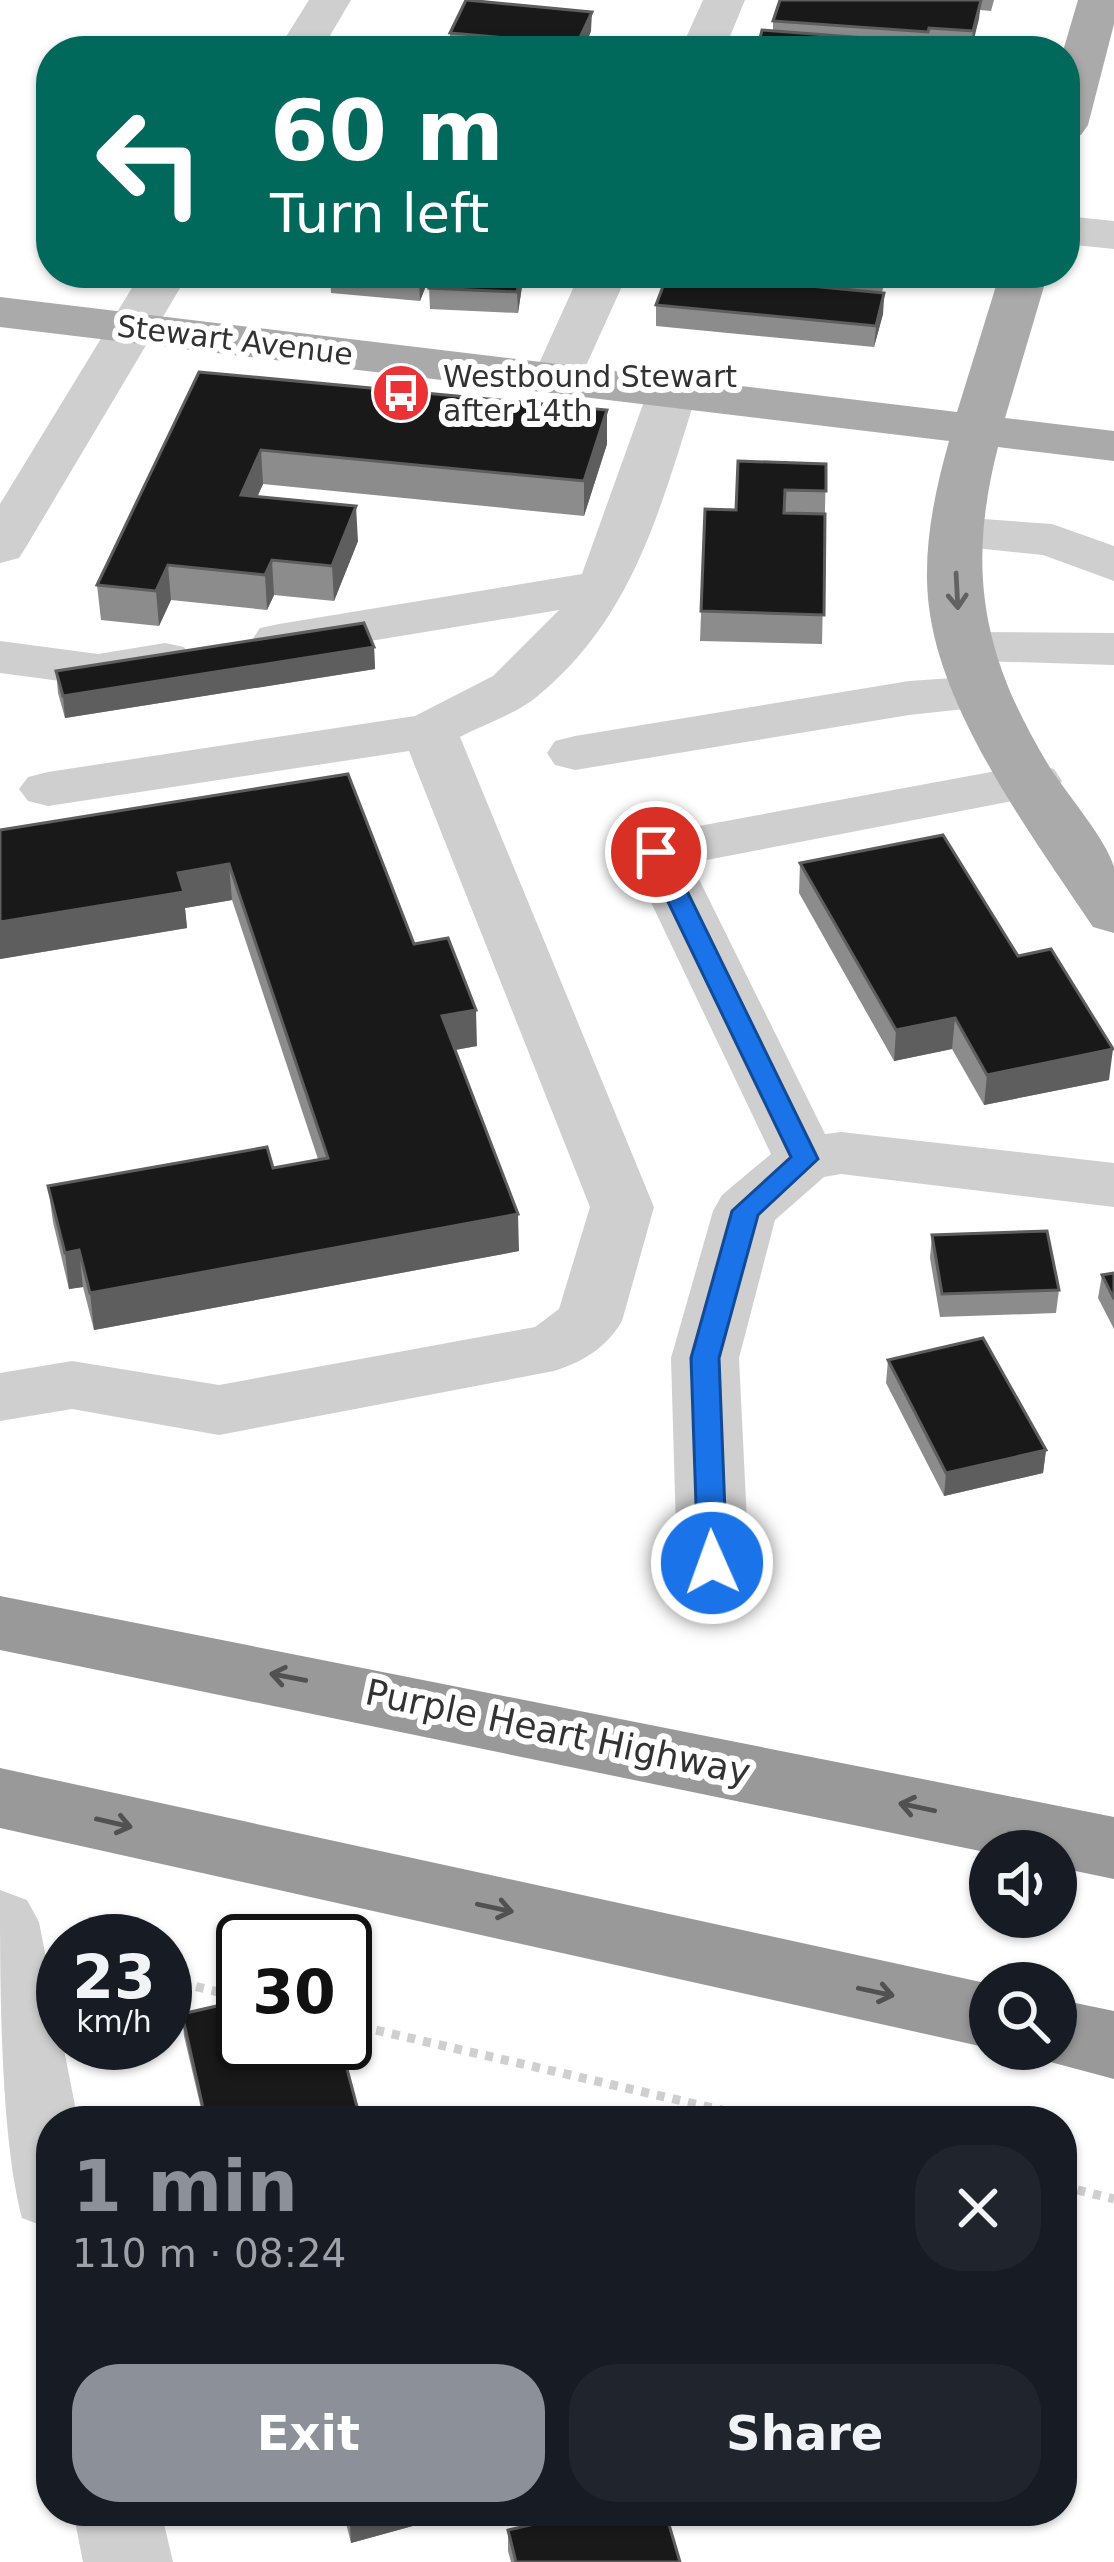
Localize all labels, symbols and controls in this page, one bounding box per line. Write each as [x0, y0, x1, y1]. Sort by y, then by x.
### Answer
text: 60 m [270, 82, 504, 180]
icon: left [72, 84, 228, 240]
text: Turn left [270, 182, 489, 245]
street label: Stewart Avenue [115, 308, 355, 372]
place label: Westbound Stewart after 14th [443, 359, 737, 428]
bus stop icon: Westbound Stewart after 14th [370, 362, 432, 424]
one-way arrow [946, 571, 969, 610]
pin [605, 801, 707, 903]
icon: arrive [623, 819, 689, 885]
position arrow [649, 1500, 775, 1626]
one-way arrow [270, 1665, 309, 1687]
street label: Purple Heart Highway [362, 1671, 754, 1793]
one-way arrow [899, 1794, 937, 1817]
one-way arrow [95, 1813, 133, 1836]
map controls [969, 1830, 1077, 2070]
button: sound [969, 1830, 1077, 1938]
one-way arrow [475, 1898, 513, 1921]
speed limit sign: 30 [216, 1914, 372, 2070]
text: 23 [72, 1942, 156, 2012]
button: search [969, 1962, 1077, 2070]
one-way arrow [856, 1982, 894, 2005]
text: km/h [76, 2004, 152, 2039]
text: 1 min [72, 2144, 298, 2228]
button: close [915, 2145, 1041, 2271]
text: 110 m · 08:24 [72, 2231, 346, 2276]
button: Exit [72, 2364, 545, 2502]
button: Share [569, 2364, 1041, 2502]

